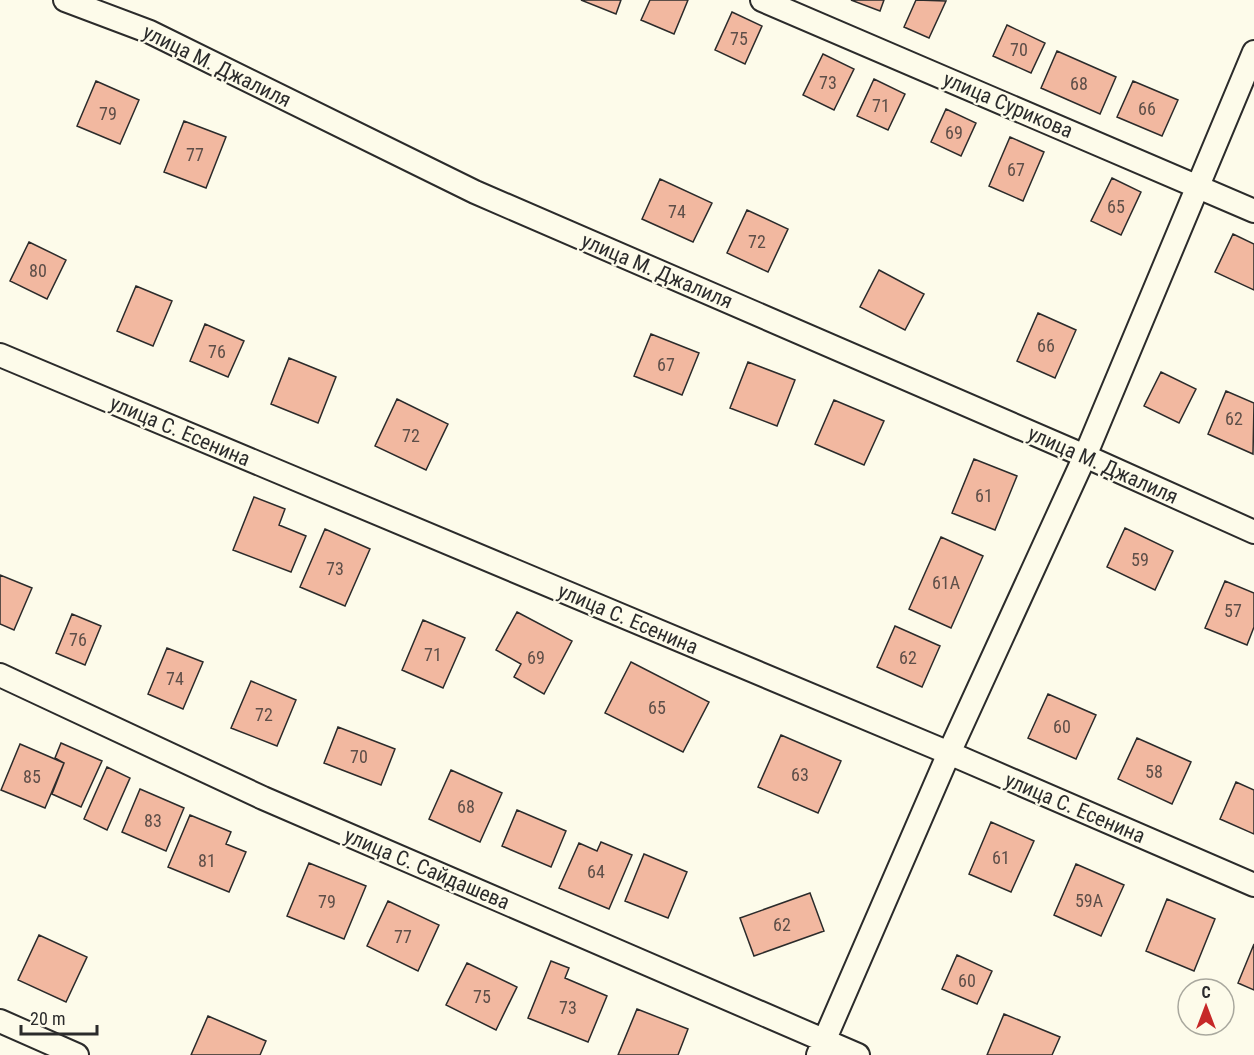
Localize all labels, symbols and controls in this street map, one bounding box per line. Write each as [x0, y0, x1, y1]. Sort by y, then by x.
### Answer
street label: улица М. Джалиля [139, 20, 295, 112]
house number: 75 [730, 28, 748, 49]
house number: 70 [1010, 39, 1028, 60]
street label: улица Сурикова [940, 67, 1076, 143]
house number: 73 [819, 72, 837, 93]
house number: 68 [1070, 73, 1088, 94]
house number: 71 [872, 95, 890, 116]
house number: 66 [1138, 98, 1156, 119]
house number: 79 [99, 103, 117, 124]
house number: 69 [945, 122, 963, 143]
house number: 77 [186, 144, 204, 165]
house number: 67 [1007, 159, 1025, 180]
house number: 65 [1107, 196, 1125, 217]
house number: 74 [668, 201, 686, 222]
street label: улица М. Джалиля [578, 228, 736, 314]
house number: 72 [748, 231, 766, 252]
house number: 80 [29, 260, 47, 281]
house number: 66 [1037, 335, 1055, 356]
house number: 76 [208, 341, 226, 362]
house number: 67 [657, 354, 675, 375]
street label: улица С. Есенина [106, 391, 254, 471]
house number: 62 [1225, 408, 1243, 429]
street label: улица М. Джалиля [1024, 421, 1182, 509]
house number: 72 [402, 425, 420, 446]
house number: 61 [975, 485, 993, 506]
house number: 59 [1131, 549, 1149, 570]
house number: 73 [326, 558, 344, 579]
house number: 61А [932, 572, 961, 593]
street label: улица С. Есенина [554, 579, 702, 659]
house number: 57 [1224, 600, 1242, 621]
house number: 76 [69, 629, 87, 650]
house number: 71 [424, 644, 442, 665]
house number: 69 [527, 647, 545, 668]
house number: 62 [899, 647, 917, 668]
house number: 74 [166, 668, 184, 689]
house number: 65 [648, 697, 666, 718]
house number: 72 [255, 704, 273, 725]
house number: 60 [1053, 716, 1071, 737]
house number: 70 [350, 746, 368, 767]
house number: 58 [1145, 761, 1163, 782]
house number: 63 [791, 764, 809, 785]
house number: 85 [23, 766, 41, 787]
street label: улица С. Есенина [1001, 768, 1149, 848]
house number: 68 [457, 796, 475, 817]
house number: 83 [144, 810, 162, 831]
street label: улица С. Сайдашева [341, 823, 513, 915]
house number: 61 [992, 847, 1010, 868]
house number: 81 [198, 850, 216, 871]
house number: 64 [587, 861, 605, 882]
house number: 59А [1075, 890, 1104, 911]
house number: 79 [318, 891, 336, 912]
house number: 62 [773, 914, 791, 935]
house number: 77 [394, 926, 412, 947]
house number: 60 [958, 970, 976, 991]
north arrow [1176, 977, 1236, 1037]
text: С [1201, 983, 1211, 1002]
house number: 75 [473, 986, 491, 1007]
house number: 73 [559, 997, 577, 1018]
scale bar [21, 998, 98, 1036]
text: 20 m [30, 1008, 65, 1029]

